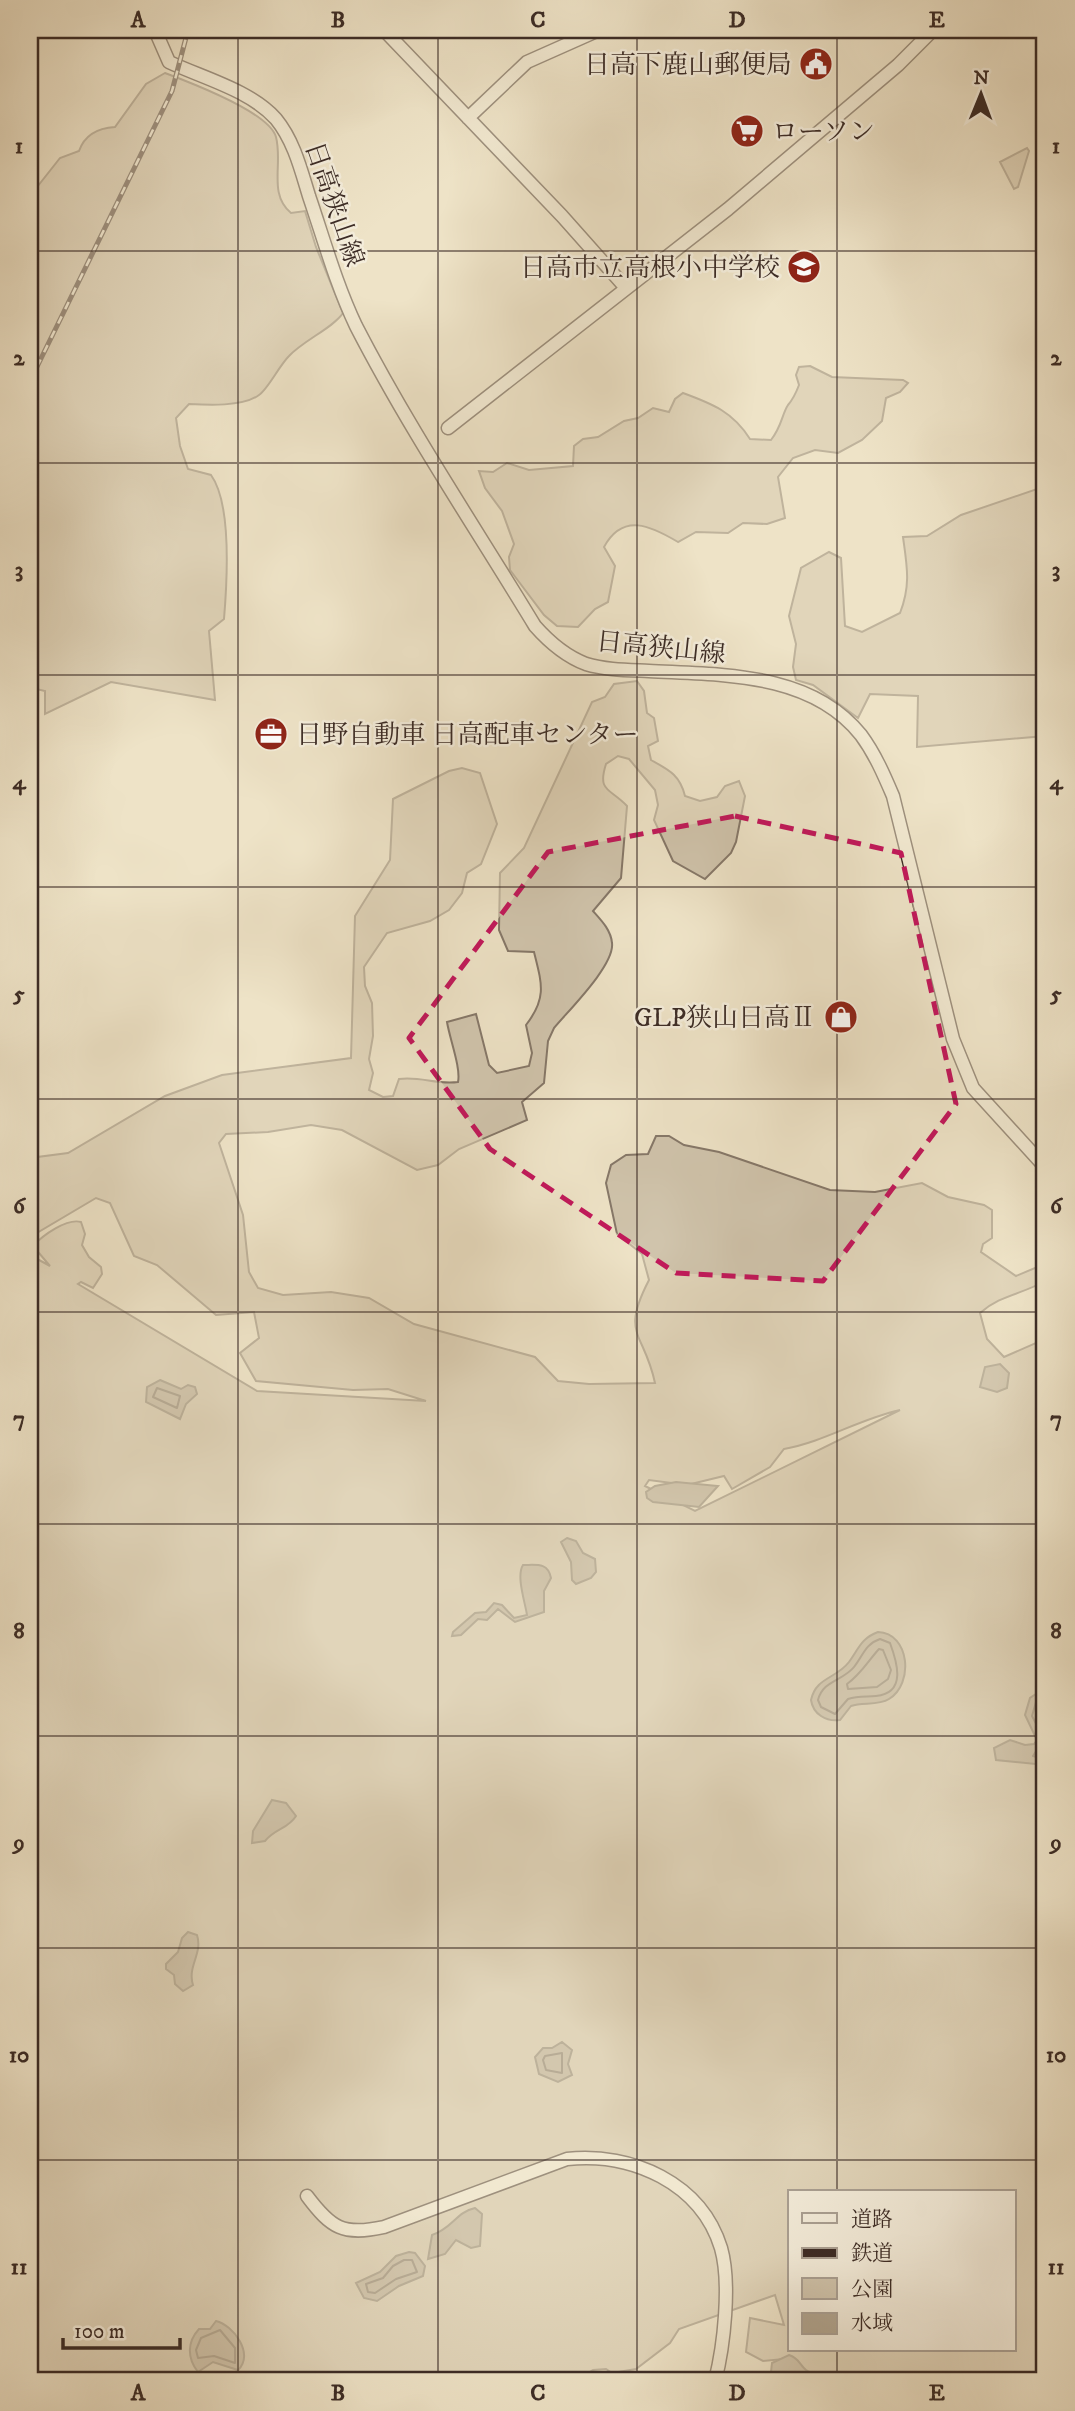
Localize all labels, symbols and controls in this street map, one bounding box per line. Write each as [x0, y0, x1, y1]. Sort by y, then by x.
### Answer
text: A [130, 6, 147, 35]
text: B [331, 6, 345, 35]
text: C [530, 6, 546, 35]
text: D [728, 6, 746, 35]
text: E [929, 6, 945, 35]
public building icon: 日高下鹿山郵便局 [797, 45, 835, 83]
place label: 日高下鹿山郵便局 [584, 49, 792, 82]
north arrow [946, 60, 1016, 130]
text: N [973, 67, 990, 90]
supermarket icon: ローソン [728, 112, 766, 150]
place label: ローソン [772, 116, 875, 149]
text: 1 [15, 132, 23, 161]
text: 1 [1052, 132, 1060, 161]
street label: 日高狭山線 [297, 138, 370, 271]
school or university icon: 日高市立高根小中学校 [785, 248, 823, 286]
place label: 日高市立高根小中学校 [520, 252, 780, 285]
text: 2 [13, 344, 25, 373]
text: 2 [1050, 344, 1062, 373]
text: 3 [15, 556, 23, 585]
text: 3 [1052, 556, 1060, 585]
street label: 日高狭山線 [594, 625, 727, 672]
office icon: 日野自動車 日高配車センター [252, 715, 290, 753]
place label: 日野自動車 日高配車センター [296, 719, 639, 752]
text: 4 [12, 768, 27, 797]
text: 4 [1049, 768, 1064, 797]
text: 5 [12, 980, 25, 1009]
text: 5 [1049, 980, 1062, 1009]
shop icon: GLP狭山日高Ⅱ [822, 998, 860, 1036]
place label: GLP狭山日高Ⅱ [634, 1002, 816, 1035]
text: 6 [13, 1192, 27, 1221]
text: 6 [1050, 1192, 1064, 1221]
text: 7 [13, 1405, 25, 1434]
text: 7 [1050, 1405, 1062, 1434]
text: 8 [13, 1617, 25, 1646]
text: 8 [1050, 1617, 1062, 1646]
text: 9 [11, 1829, 25, 1858]
text: 9 [1048, 1829, 1062, 1858]
text: 10 [9, 2041, 29, 2070]
text: 10 [1046, 2041, 1066, 2070]
legend [788, 2190, 1016, 2352]
text: 道路 [851, 2207, 893, 2233]
text: 鉄道 [851, 2241, 893, 2267]
text: 11 [11, 2253, 27, 2282]
text: 11 [1048, 2253, 1064, 2282]
text: 公園 [851, 2277, 893, 2303]
scale bar [63, 2306, 180, 2350]
text: 水域 [851, 2311, 893, 2337]
text: 100 m [74, 2319, 125, 2345]
text: A [130, 2379, 147, 2408]
text: B [331, 2379, 345, 2408]
text: C [530, 2379, 546, 2408]
text: D [728, 2379, 746, 2408]
text: E [929, 2379, 945, 2408]

